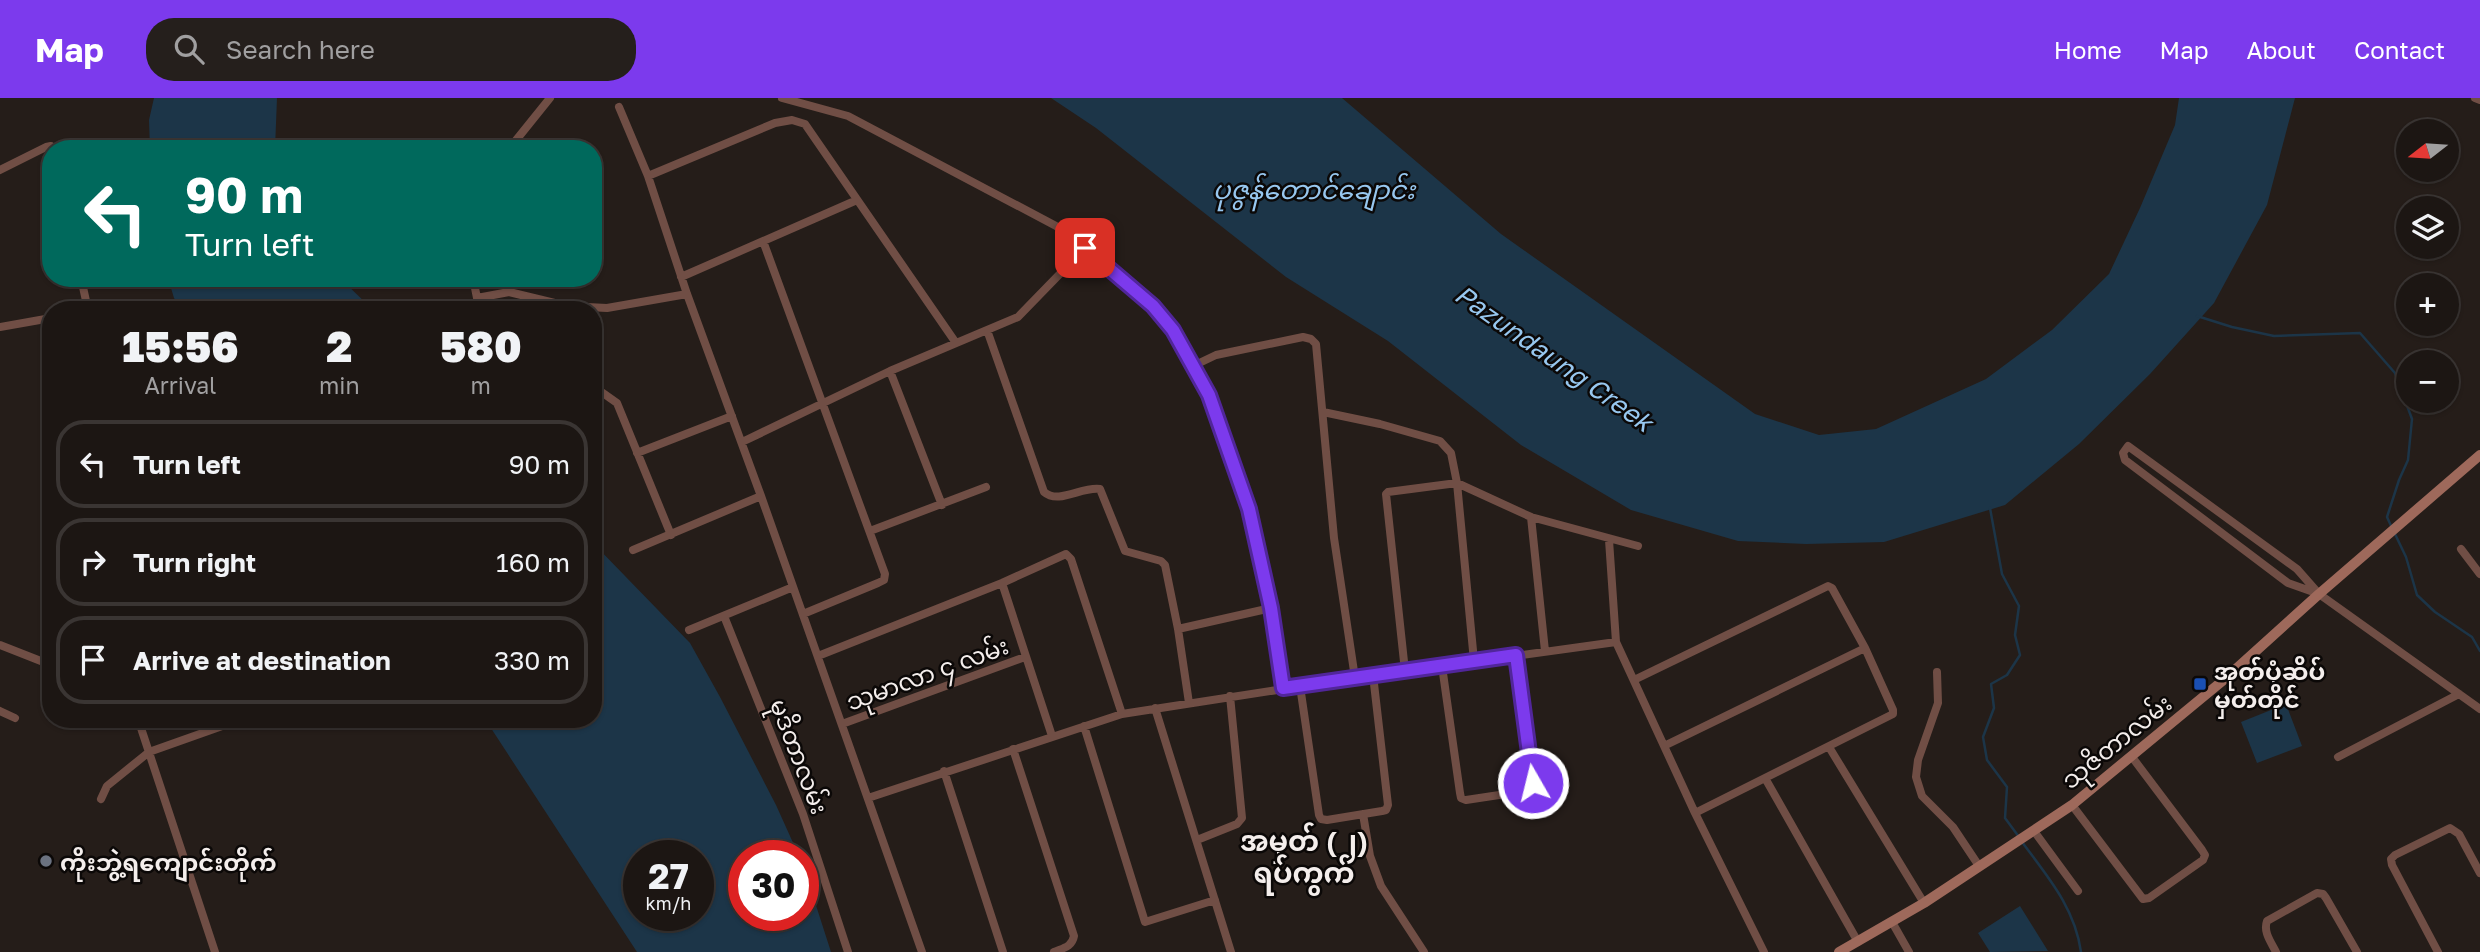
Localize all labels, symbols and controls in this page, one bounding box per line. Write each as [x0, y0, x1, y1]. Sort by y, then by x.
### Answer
search box [146, 18, 636, 81]
text: Map [35, 30, 104, 69]
icon: search [170, 30, 208, 68]
text: Search here [226, 34, 375, 65]
text: Home [2054, 35, 2122, 64]
text: Map [2160, 35, 2209, 64]
text: About [2247, 35, 2316, 64]
text: Contact [2354, 35, 2445, 64]
north arrow [2396, 119, 2459, 182]
map controls [2396, 119, 2459, 413]
text: 90 m [185, 165, 303, 224]
icon: left [70, 168, 161, 259]
water label: ပုဇွန်တောင်ချောင်း [1213, 172, 1417, 212]
button: layers [2396, 196, 2459, 259]
pin [1055, 218, 1115, 278]
text: Turn left [185, 225, 314, 263]
icon: arrive [1066, 229, 1104, 267]
button: + [2396, 273, 2459, 336]
water label: Pazundaung Creek [1449, 278, 1661, 439]
text: 15:56 [122, 321, 239, 371]
text: 2 [326, 321, 352, 371]
text: 580 [440, 321, 522, 371]
button: − [2396, 350, 2459, 413]
text: Arrival [144, 371, 216, 399]
text: min [319, 371, 360, 399]
text: m [471, 371, 491, 399]
icon: left [74, 445, 112, 483]
text: Turn left [133, 449, 241, 480]
text: 90 m [509, 449, 570, 480]
icon: right [74, 543, 112, 581]
text: Turn right [133, 547, 256, 578]
text: 160 m [496, 547, 570, 578]
street label: သုမာလာ ၄ လမ်း [842, 630, 1014, 721]
icon: arrive [74, 641, 112, 679]
text: Arrive at destination [133, 645, 391, 676]
text: 330 m [494, 645, 570, 676]
place label: အုတ်ပုံဆိပ် မှတ်တိုင် [2214, 656, 2325, 719]
marker: အုတ်ပုံဆိပ် မှတ်တိုင် [2192, 676, 2208, 692]
street label: သုဇိတာလမ်း [2055, 688, 2181, 799]
street label: မုဒိတာလမ်း [759, 694, 835, 820]
position arrow [1496, 746, 1570, 820]
district label: အမှတ် (၂) ရပ်ကွက် [1240, 822, 1368, 896]
speed limit sign: 30 [728, 840, 819, 931]
place label: ကိုးဘွဲ့ရကျောင်းတိုက် [60, 847, 277, 883]
marker: ကိုးဘွဲ့ရကျောင်းတိုက် [38, 853, 54, 869]
text: 27 [648, 855, 689, 897]
text: km/h [646, 892, 691, 914]

